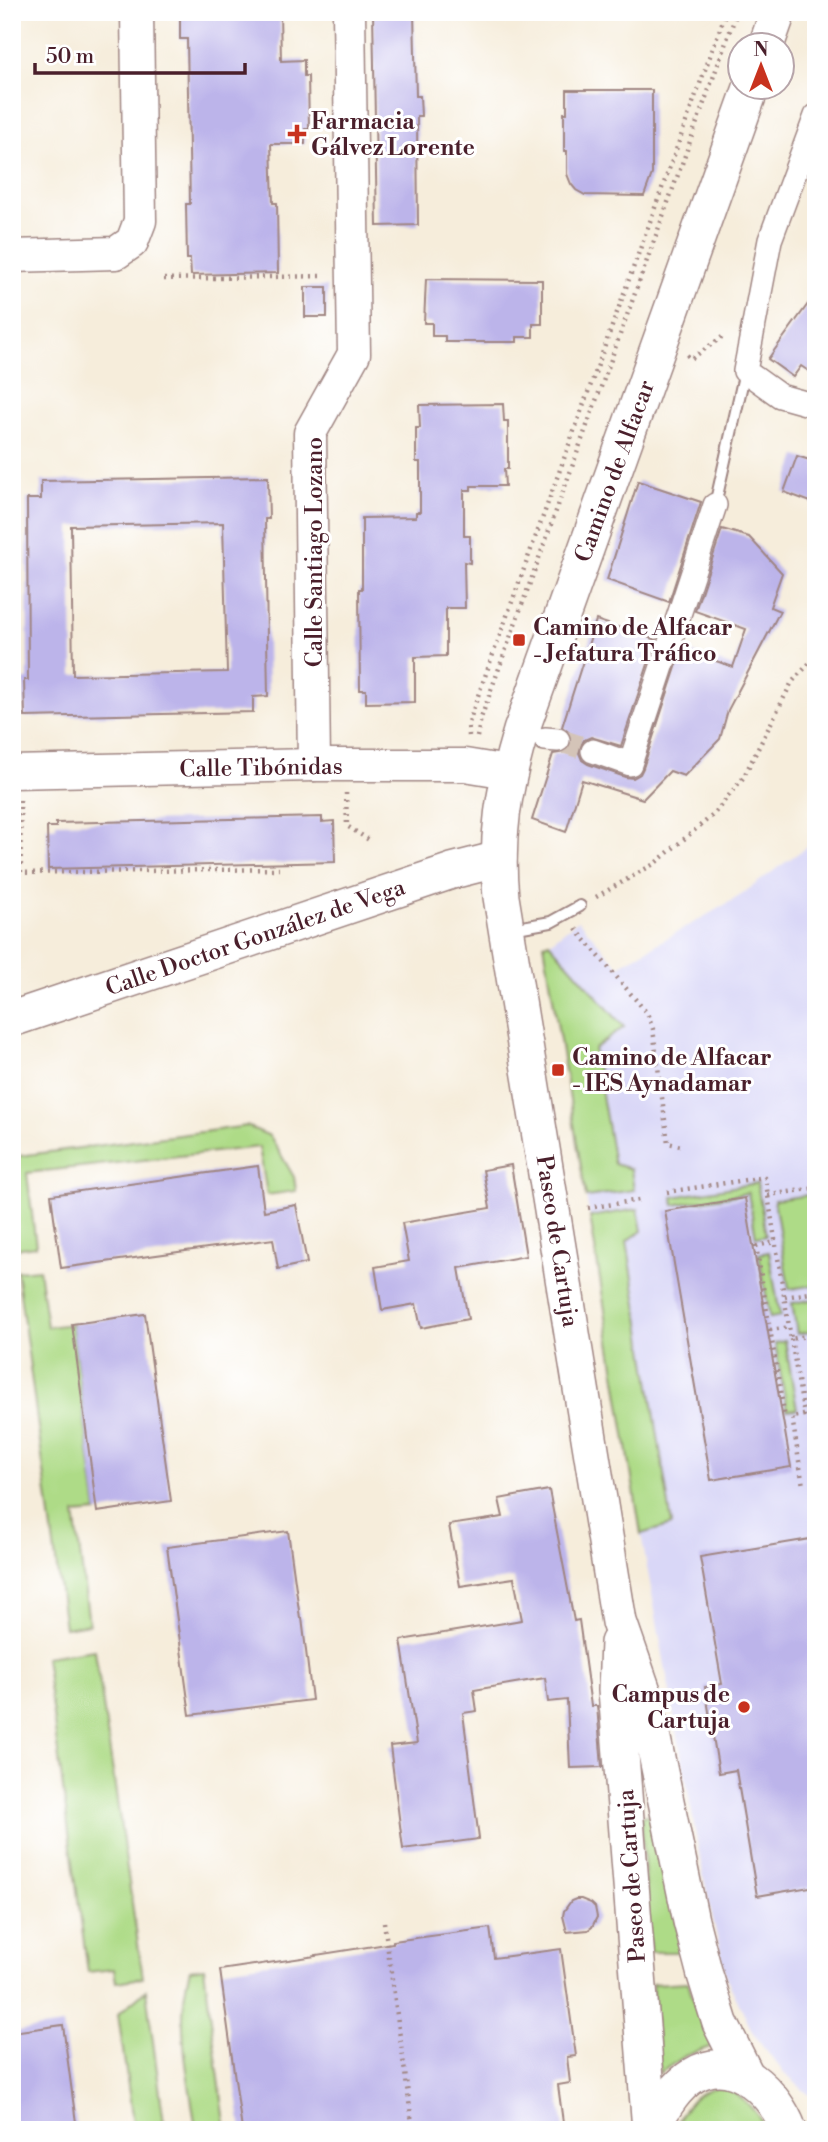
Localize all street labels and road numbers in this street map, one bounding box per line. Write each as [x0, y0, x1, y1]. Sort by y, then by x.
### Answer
street label: Camino de Alfacar [569, 376, 661, 566]
street label: Calle Santiago Lozano [301, 437, 329, 667]
street label: Calle Tibónidas [179, 753, 343, 783]
street label: Calle Doctor González de Vega [102, 873, 409, 1002]
street label: Paseo de Cartuja [530, 1153, 584, 1329]
street label: Paseo de Cartuja [612, 1788, 652, 1963]

